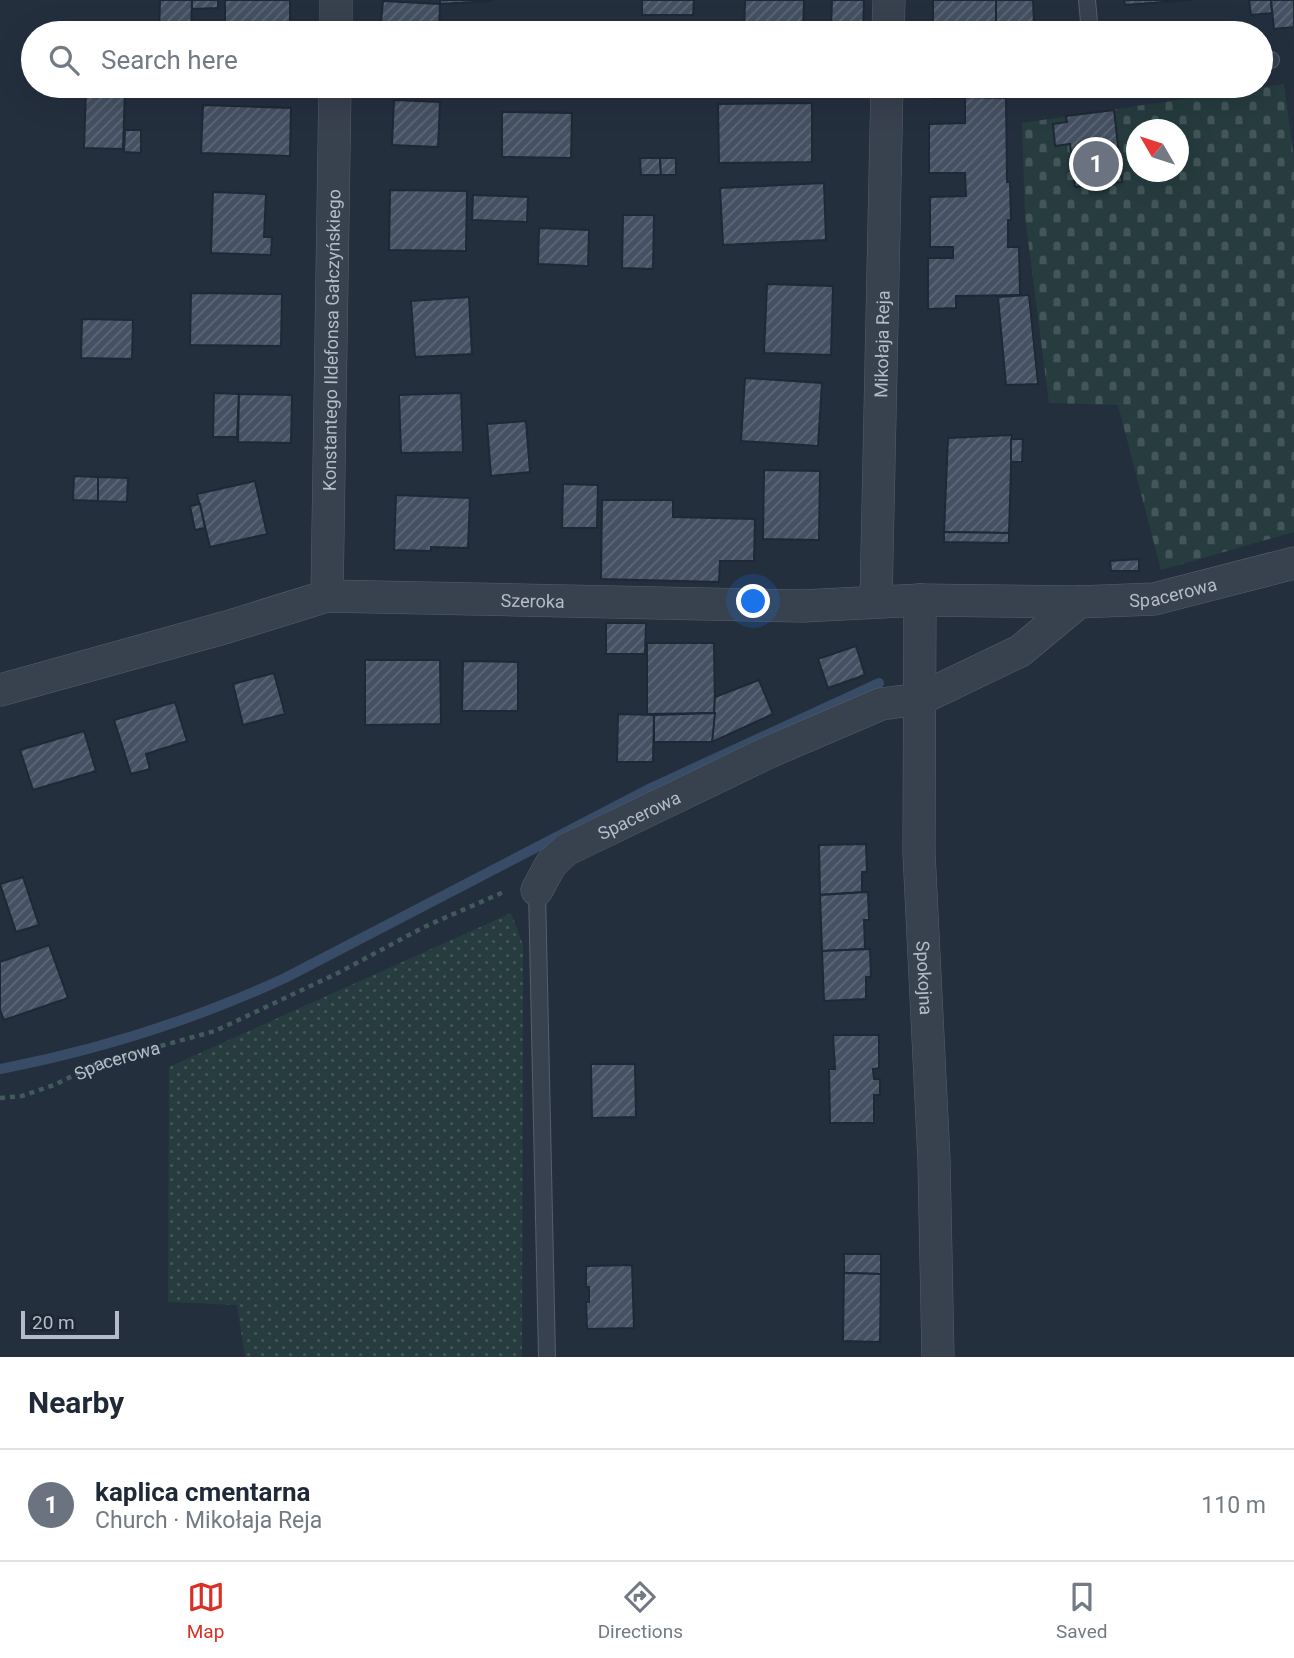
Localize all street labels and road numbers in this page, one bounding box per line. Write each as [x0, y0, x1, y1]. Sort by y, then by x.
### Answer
street label: Konstantego Ildefonsa Gałczyńskiego [318, 189, 344, 491]
street label: Mikołaja Reja [870, 290, 893, 398]
street label: Spacerowa [1129, 573, 1219, 610]
street label: Szeroka [500, 589, 565, 611]
street label: Spacerowa [594, 786, 684, 844]
street label: Spokojna [913, 940, 937, 1016]
street label: Spacerowa [71, 1036, 162, 1084]

